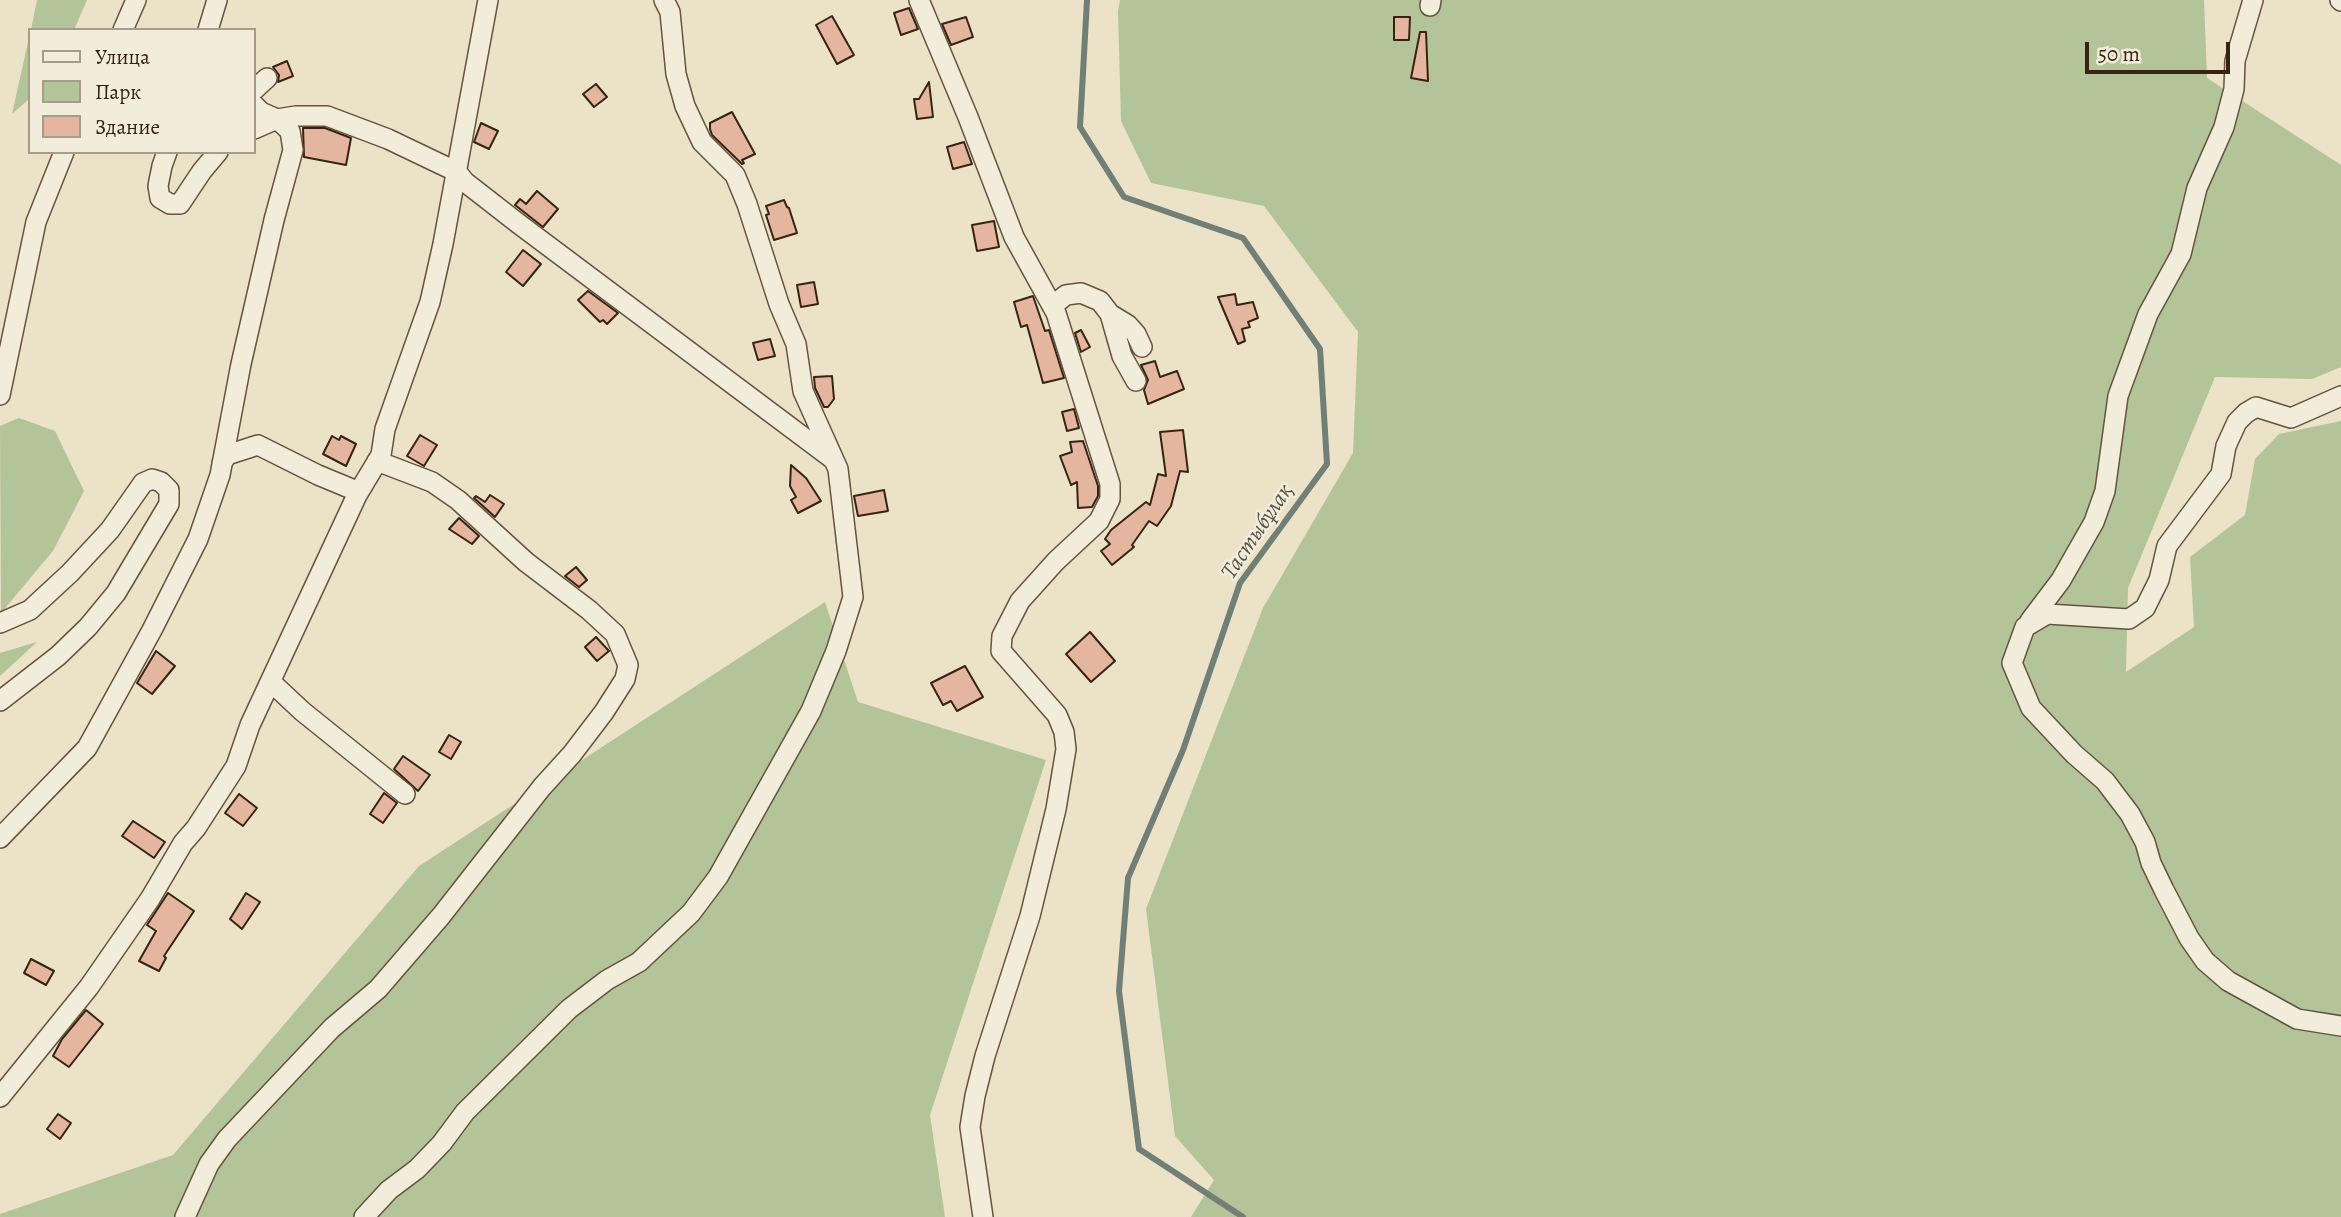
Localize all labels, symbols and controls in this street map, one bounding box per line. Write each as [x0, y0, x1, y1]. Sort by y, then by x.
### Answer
legend [28, 28, 256, 154]
scale bar [2089, 28, 2234, 72]
text: 50 m [2098, 40, 2140, 68]
text: Улица [95, 43, 150, 71]
text: Парк [95, 78, 141, 106]
text: Здание [95, 113, 160, 141]
water label: Тастыбұлақ [1216, 479, 1300, 585]

